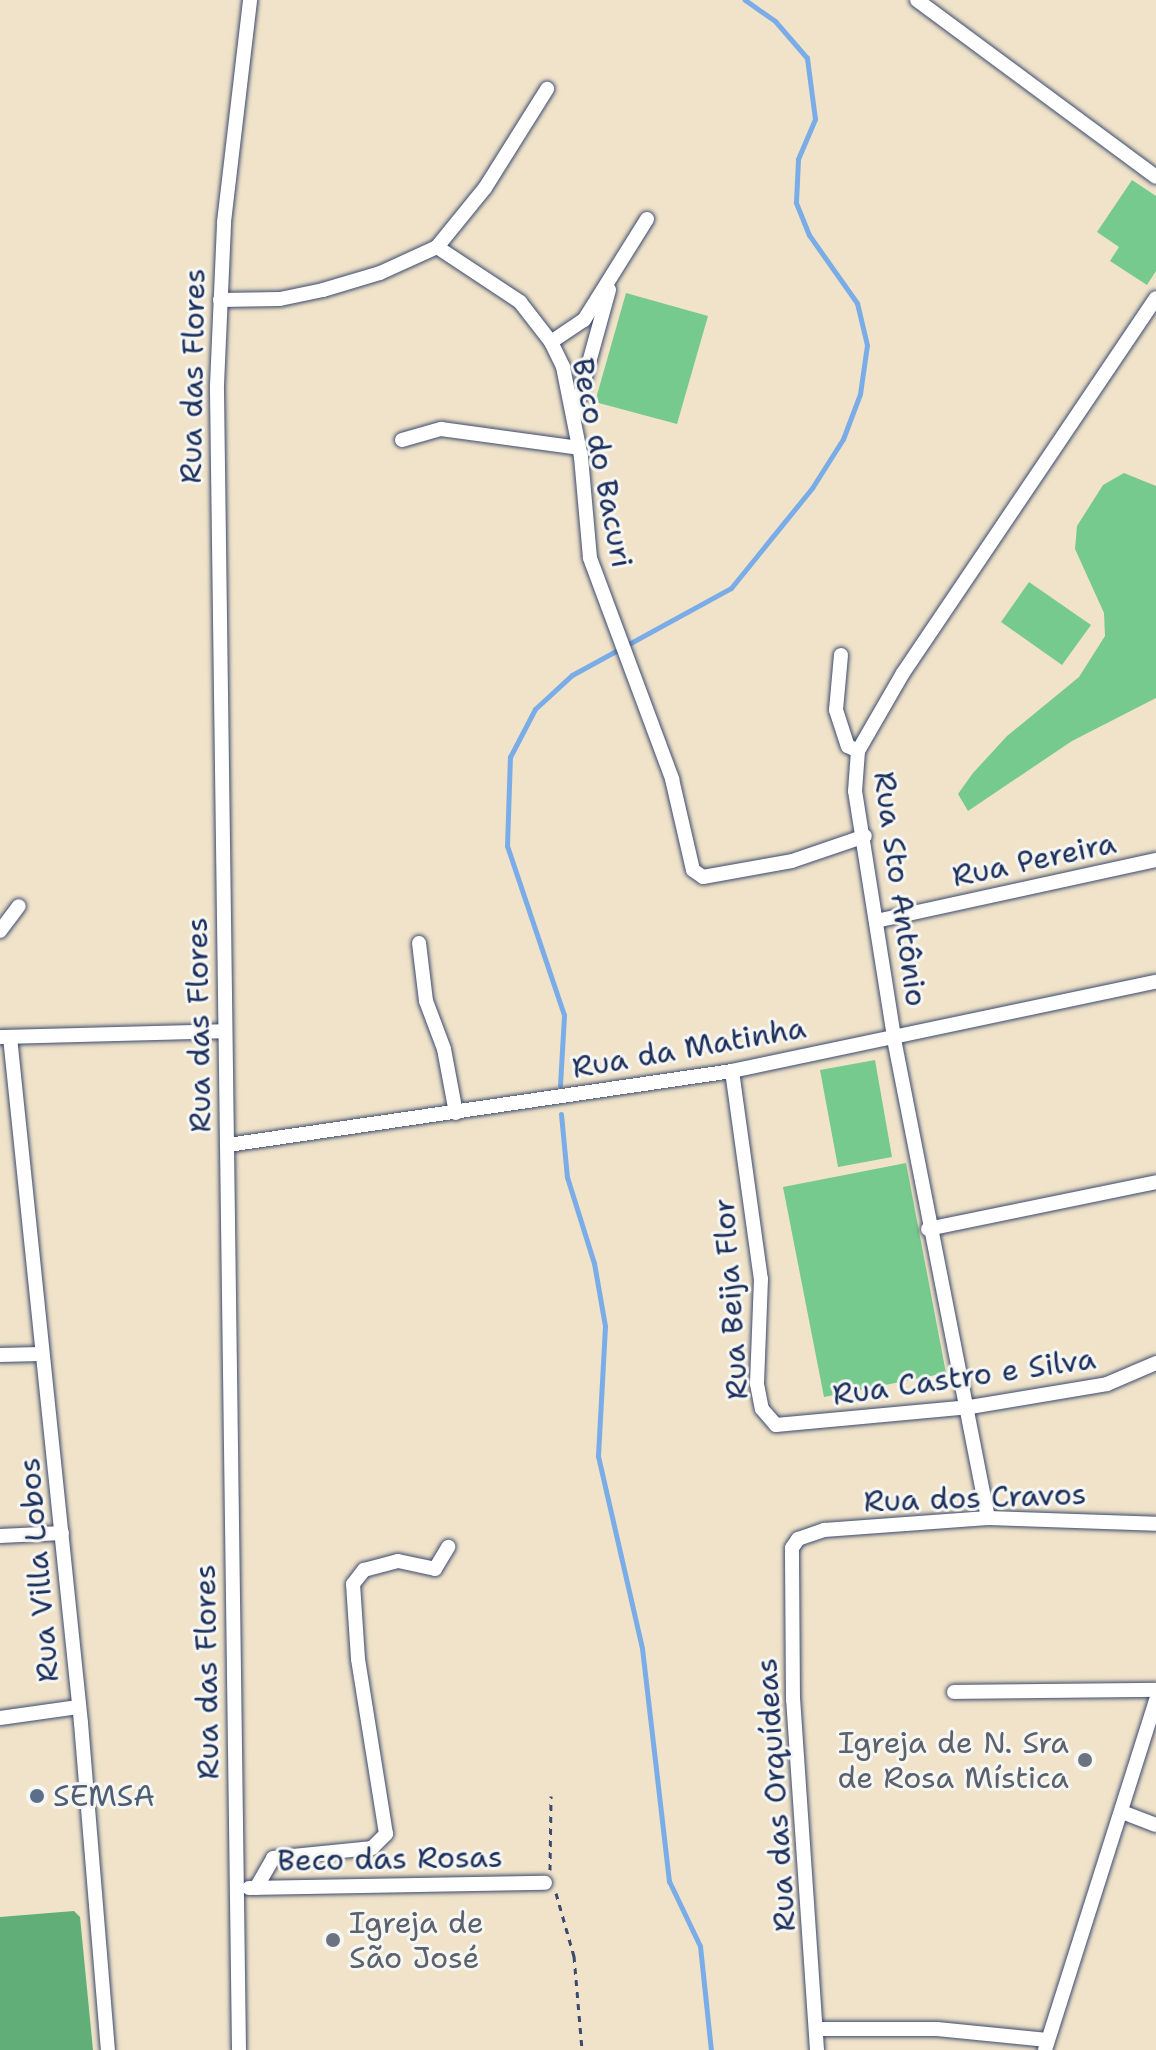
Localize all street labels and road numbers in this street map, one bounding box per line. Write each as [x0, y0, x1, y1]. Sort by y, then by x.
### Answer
street label: Rua das Flores [173, 268, 213, 484]
street label: Beco do Bacuri [564, 355, 640, 571]
street label: Rua Sto Antônio [866, 769, 934, 1009]
street label: Rua Pereira [949, 825, 1119, 895]
street label: Rua das Flores [179, 917, 219, 1133]
street label: Rua da Matinha [569, 1010, 809, 1086]
street label: Rua Beija Flor [706, 1197, 756, 1401]
street label: Rua Castro e Silva [830, 1341, 1098, 1413]
street label: Rua Villa Lobos [11, 1456, 67, 1684]
street label: Rua dos Cravos [863, 1476, 1087, 1520]
street label: Rua das Flores [187, 1564, 227, 1780]
street label: Rua das Orquídeas [748, 1657, 804, 1933]
street label: Beco das Rosas [277, 1839, 503, 1879]

